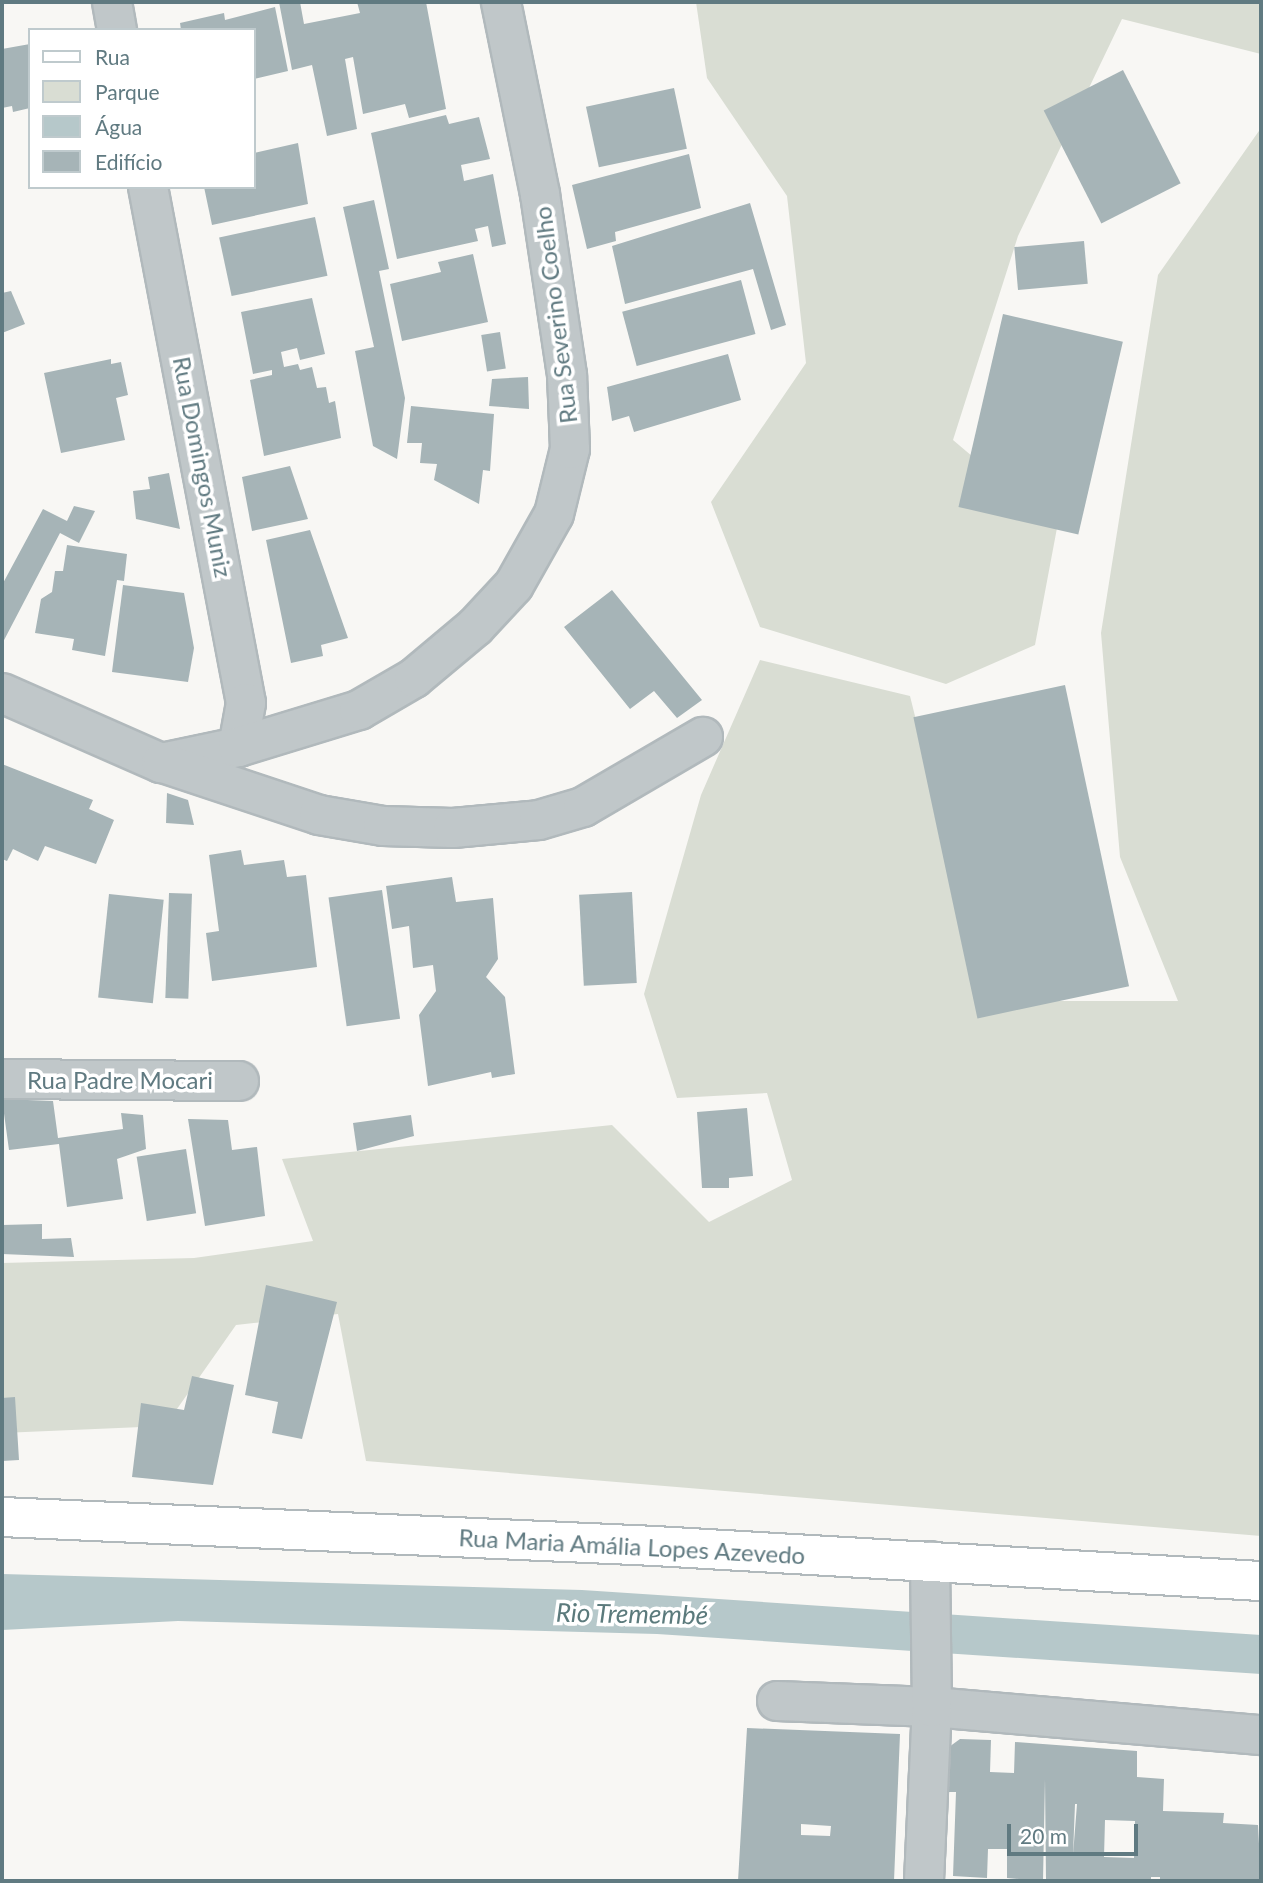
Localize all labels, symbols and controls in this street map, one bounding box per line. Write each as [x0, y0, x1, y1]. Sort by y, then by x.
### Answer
legend [28, 28, 256, 189]
text: Rua [95, 44, 130, 69]
text: Parque [95, 79, 160, 104]
text: Água [95, 114, 142, 139]
text: Edifício [95, 149, 162, 174]
street label: Rua Severino Coelho [527, 205, 583, 425]
street label: Rua Domingos Muniz [167, 354, 239, 580]
street label: Rua Padre Mocari [27, 1066, 213, 1094]
street label: Rua Maria Amália Lopes Azevedo [457, 1522, 807, 1570]
water label: Rio Tremembé [555, 1597, 709, 1631]
scale bar [1011, 1810, 1142, 1854]
text: 20 m [1020, 1823, 1067, 1848]

